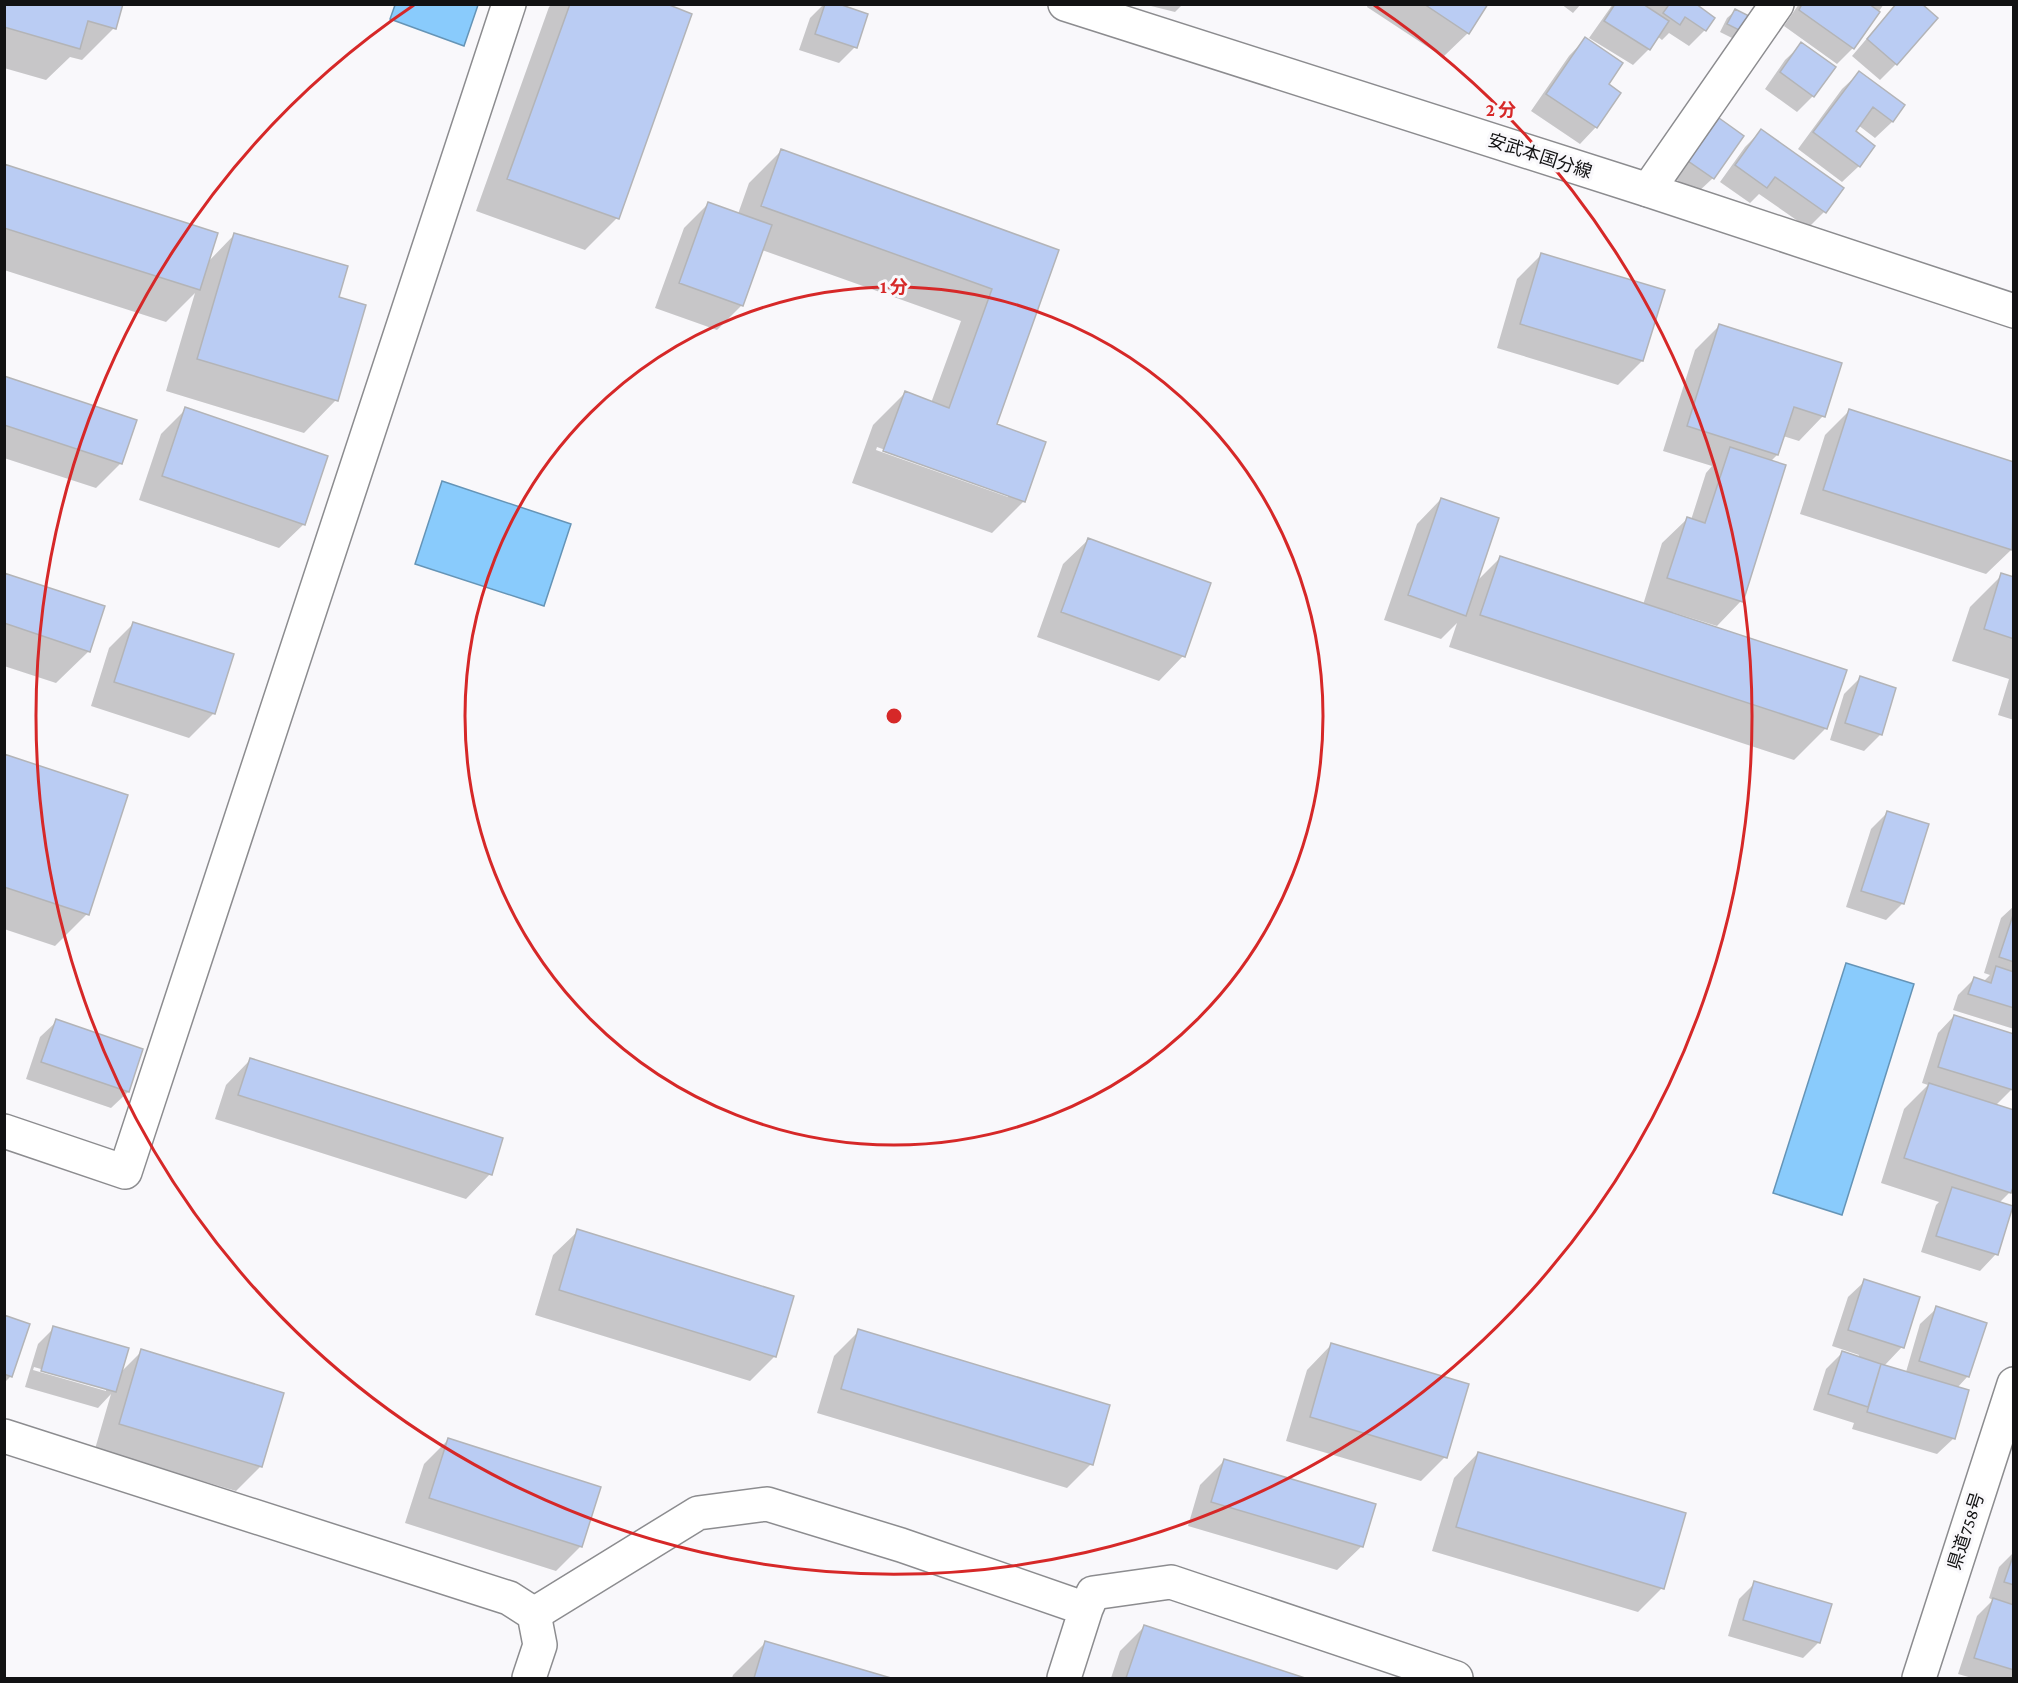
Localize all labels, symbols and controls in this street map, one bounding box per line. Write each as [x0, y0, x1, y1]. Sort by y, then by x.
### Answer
text: 2 分 [1486, 100, 1516, 120]
street label: 安武本国分線 [1486, 130, 1594, 182]
text: 1 分 [880, 277, 908, 297]
centre of rings [884, 706, 904, 726]
street label: 県道758号 [1944, 1490, 1988, 1572]

